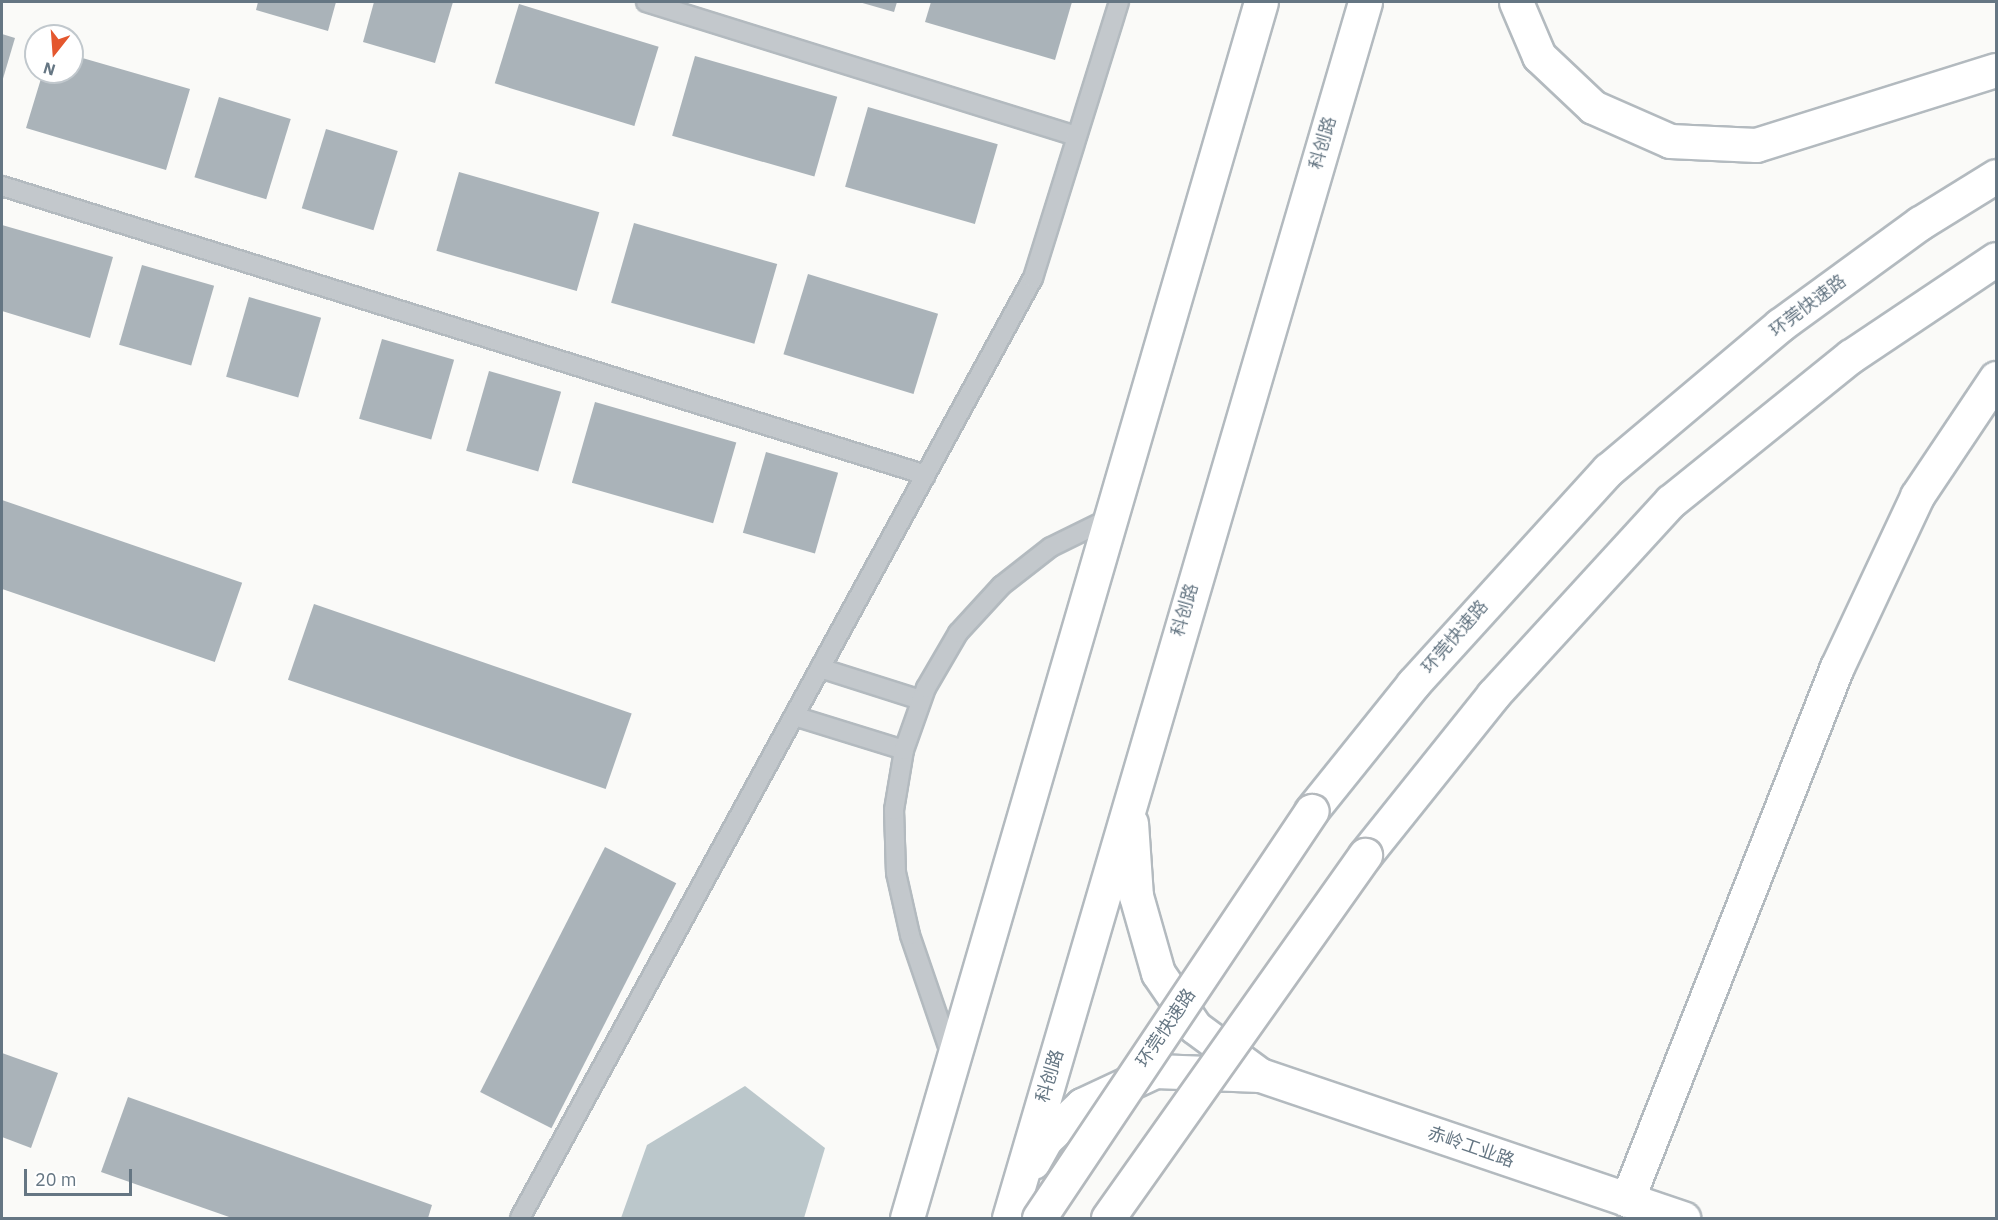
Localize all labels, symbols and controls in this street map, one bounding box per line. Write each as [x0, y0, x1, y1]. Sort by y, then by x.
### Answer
north arrow [24, 24, 84, 84]
text: N [41, 58, 58, 81]
street label: 科创路 [1305, 114, 1341, 172]
street label: 环莞快速路 [1766, 270, 1850, 342]
street label: 科创路 [1167, 581, 1203, 639]
street label: 环莞快速路 [1417, 596, 1493, 678]
street label: 环莞快速路 [1132, 985, 1200, 1071]
street label: 科创路 [1032, 1047, 1068, 1105]
street label: 赤岭工业路 [1425, 1122, 1517, 1172]
scale bar [27, 1157, 135, 1195]
text: 20 m [35, 1168, 77, 1191]

